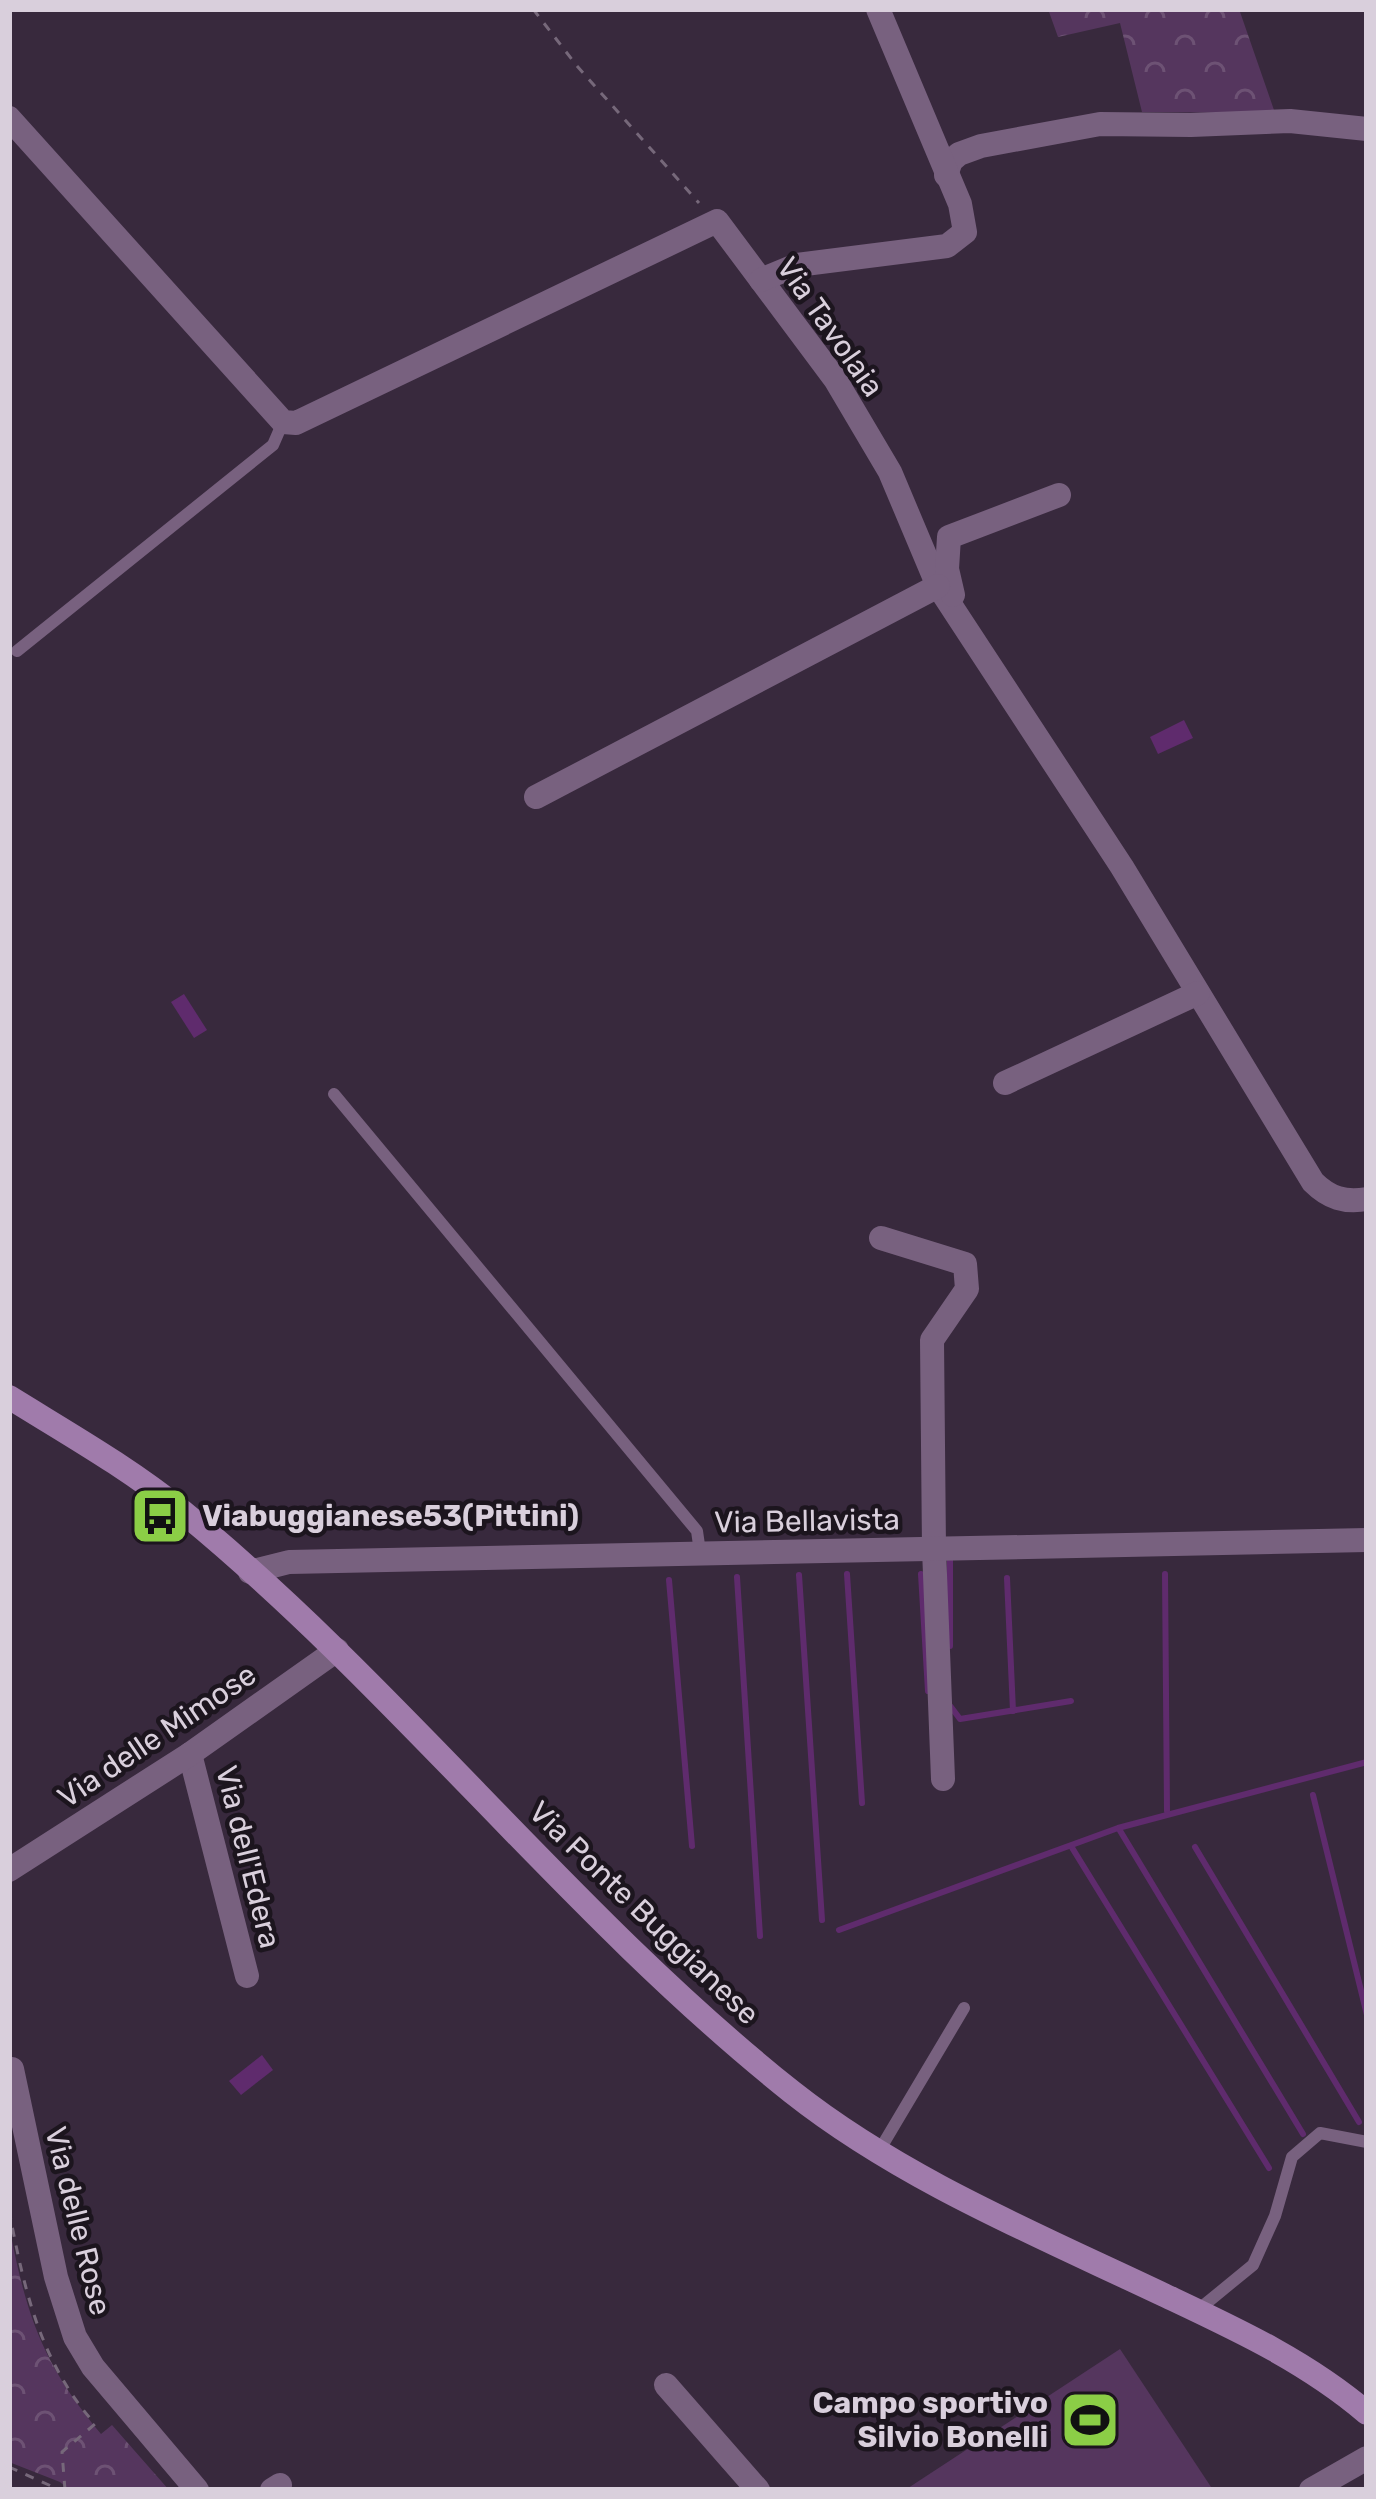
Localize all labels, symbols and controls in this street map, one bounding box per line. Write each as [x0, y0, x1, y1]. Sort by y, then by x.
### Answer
street label: Via Tavolaia [769, 250, 891, 404]
bus stop icon: Viabuggianese53(Pittini) [129, 1485, 191, 1547]
place label: Viabuggianese53(Pittini) [202, 1498, 579, 1534]
street label: Via Bellavista [714, 1501, 900, 1541]
street label: Via delle Mimose [51, 1656, 263, 1816]
street label: Via dell'Edera [208, 1762, 288, 1952]
street label: Via Ponte Buggianese [522, 1794, 766, 2032]
street label: Via delle Rose [37, 2123, 119, 2319]
place label: Campo sportivo Silvio Bonelli [812, 2385, 1048, 2455]
sports icon: Campo sportivo Silvio Bonelli [1059, 2389, 1121, 2451]

